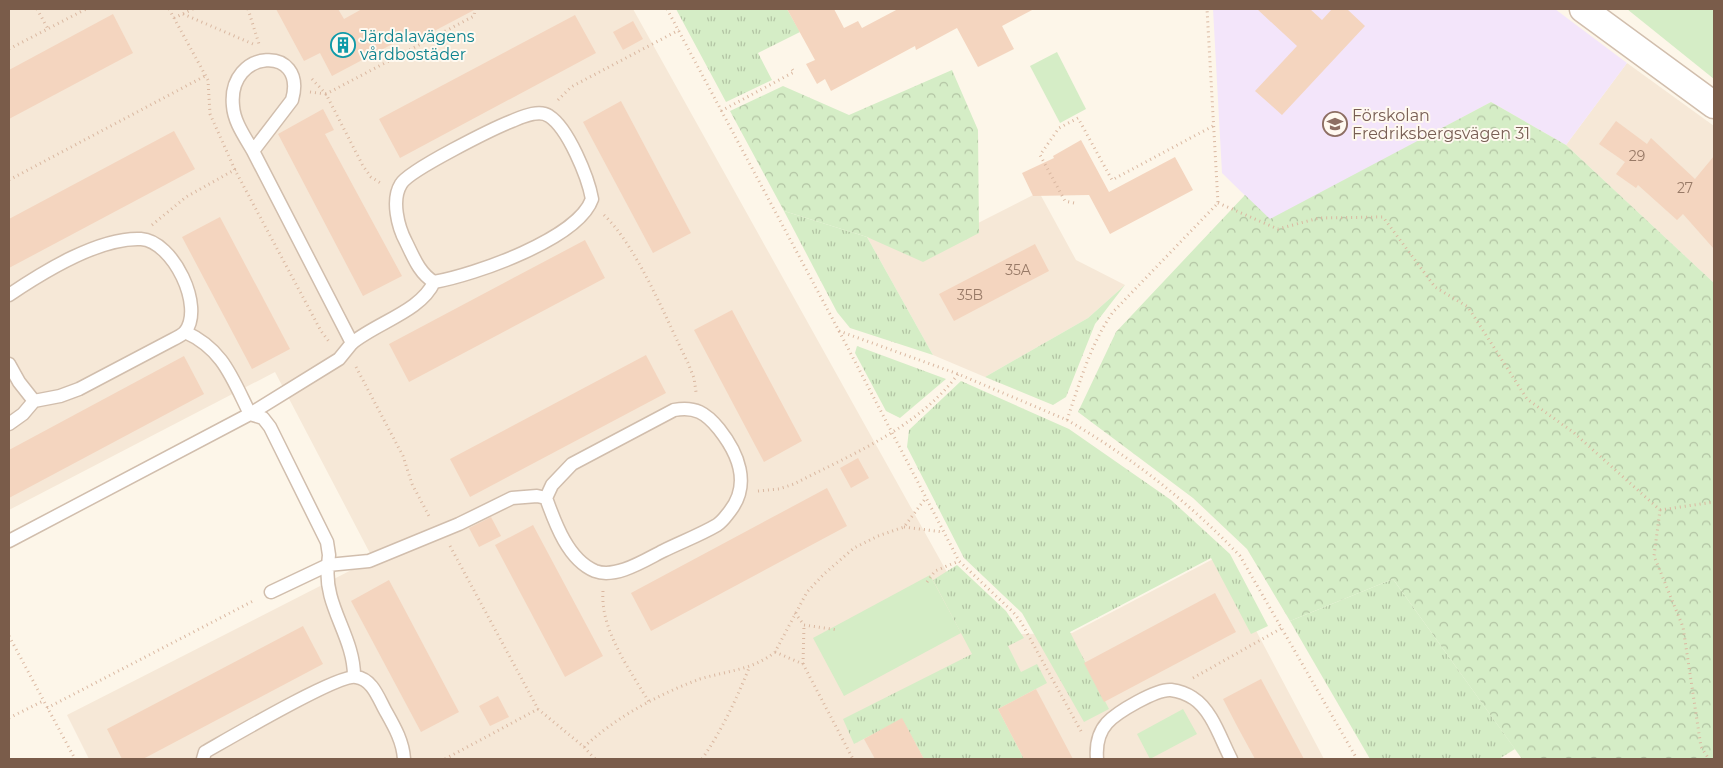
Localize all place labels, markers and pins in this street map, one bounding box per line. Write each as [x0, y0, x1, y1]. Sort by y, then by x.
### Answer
place label: Järdalavägens vårdbostäder [359, 27, 475, 64]
building icon: Järdalavägens vårdbostäder [330, 32, 356, 58]
place label: Förskolan Fredriksbergsvägen 31 [1352, 106, 1530, 143]
school or university icon: Förskolan Fredriksbergsvägen 31 [1322, 111, 1348, 137]

